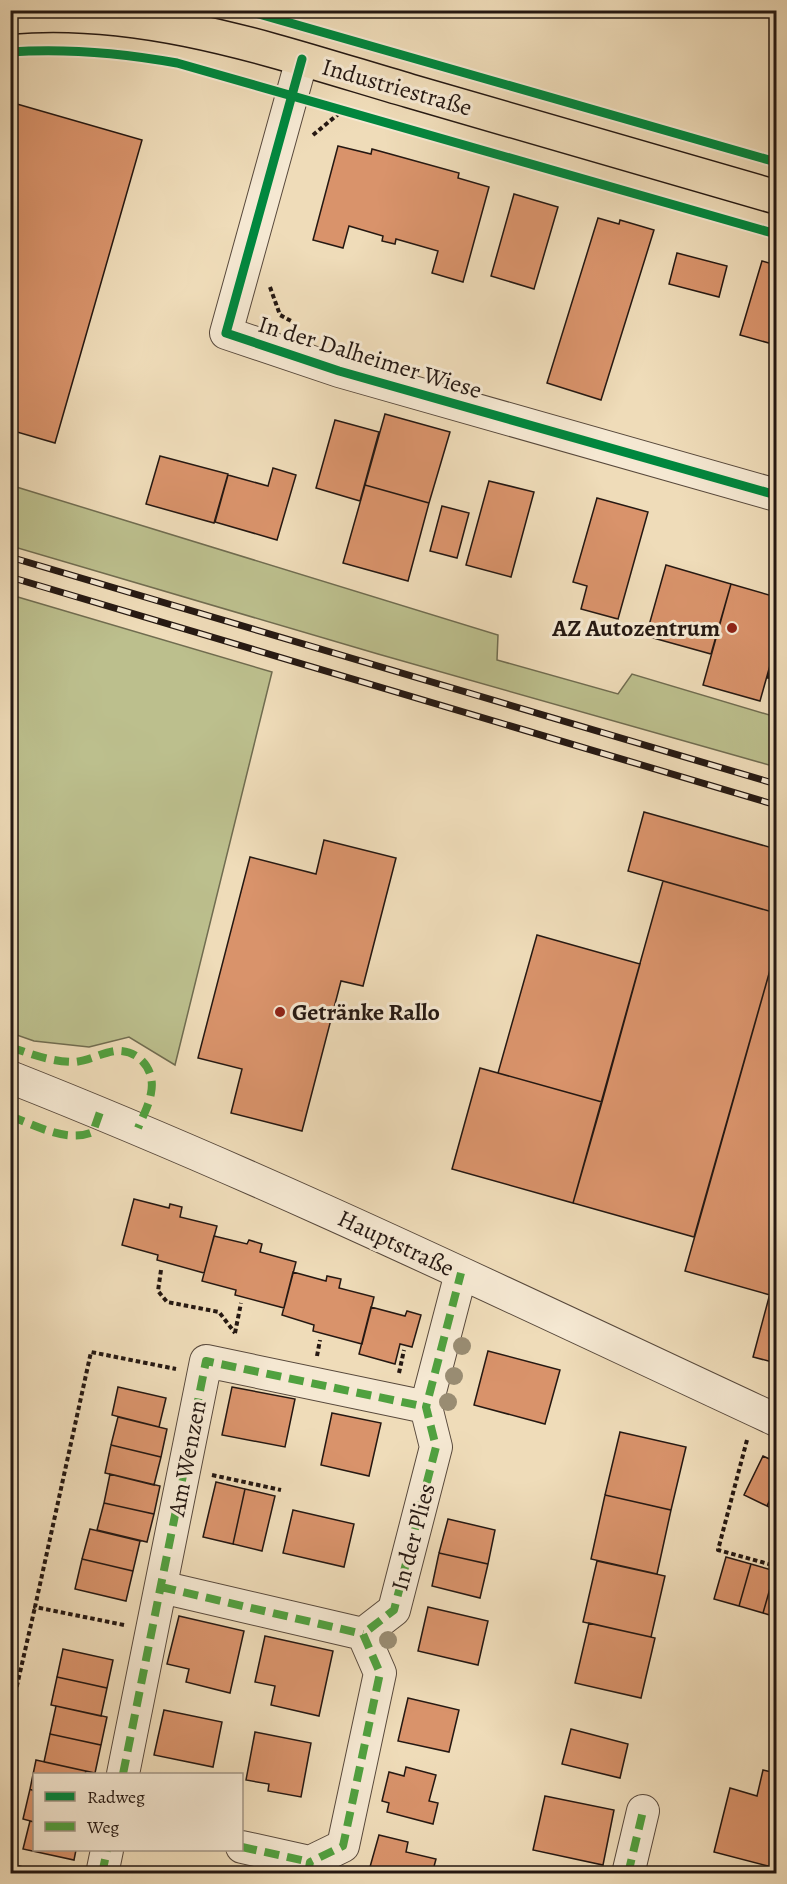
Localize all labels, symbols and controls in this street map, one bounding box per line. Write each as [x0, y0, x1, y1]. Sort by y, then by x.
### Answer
street label: Industriestraße [318, 50, 476, 124]
street label: In der Dalheimer Wiese [254, 308, 486, 406]
place label: AZ Autozentrum [551, 612, 720, 644]
marker: AZ Autozentrum [725, 621, 739, 635]
place label: Getränke Rallo [292, 996, 440, 1028]
marker: Getränke Rallo [273, 1005, 287, 1019]
street label: Hauptstraße [333, 1202, 459, 1284]
street label: Am Wenzen [160, 1397, 214, 1520]
street label: In der Plies [383, 1480, 443, 1594]
legend [33, 1773, 243, 1851]
text: Radweg [87, 1785, 145, 1809]
text: Weg [86, 1815, 119, 1839]

